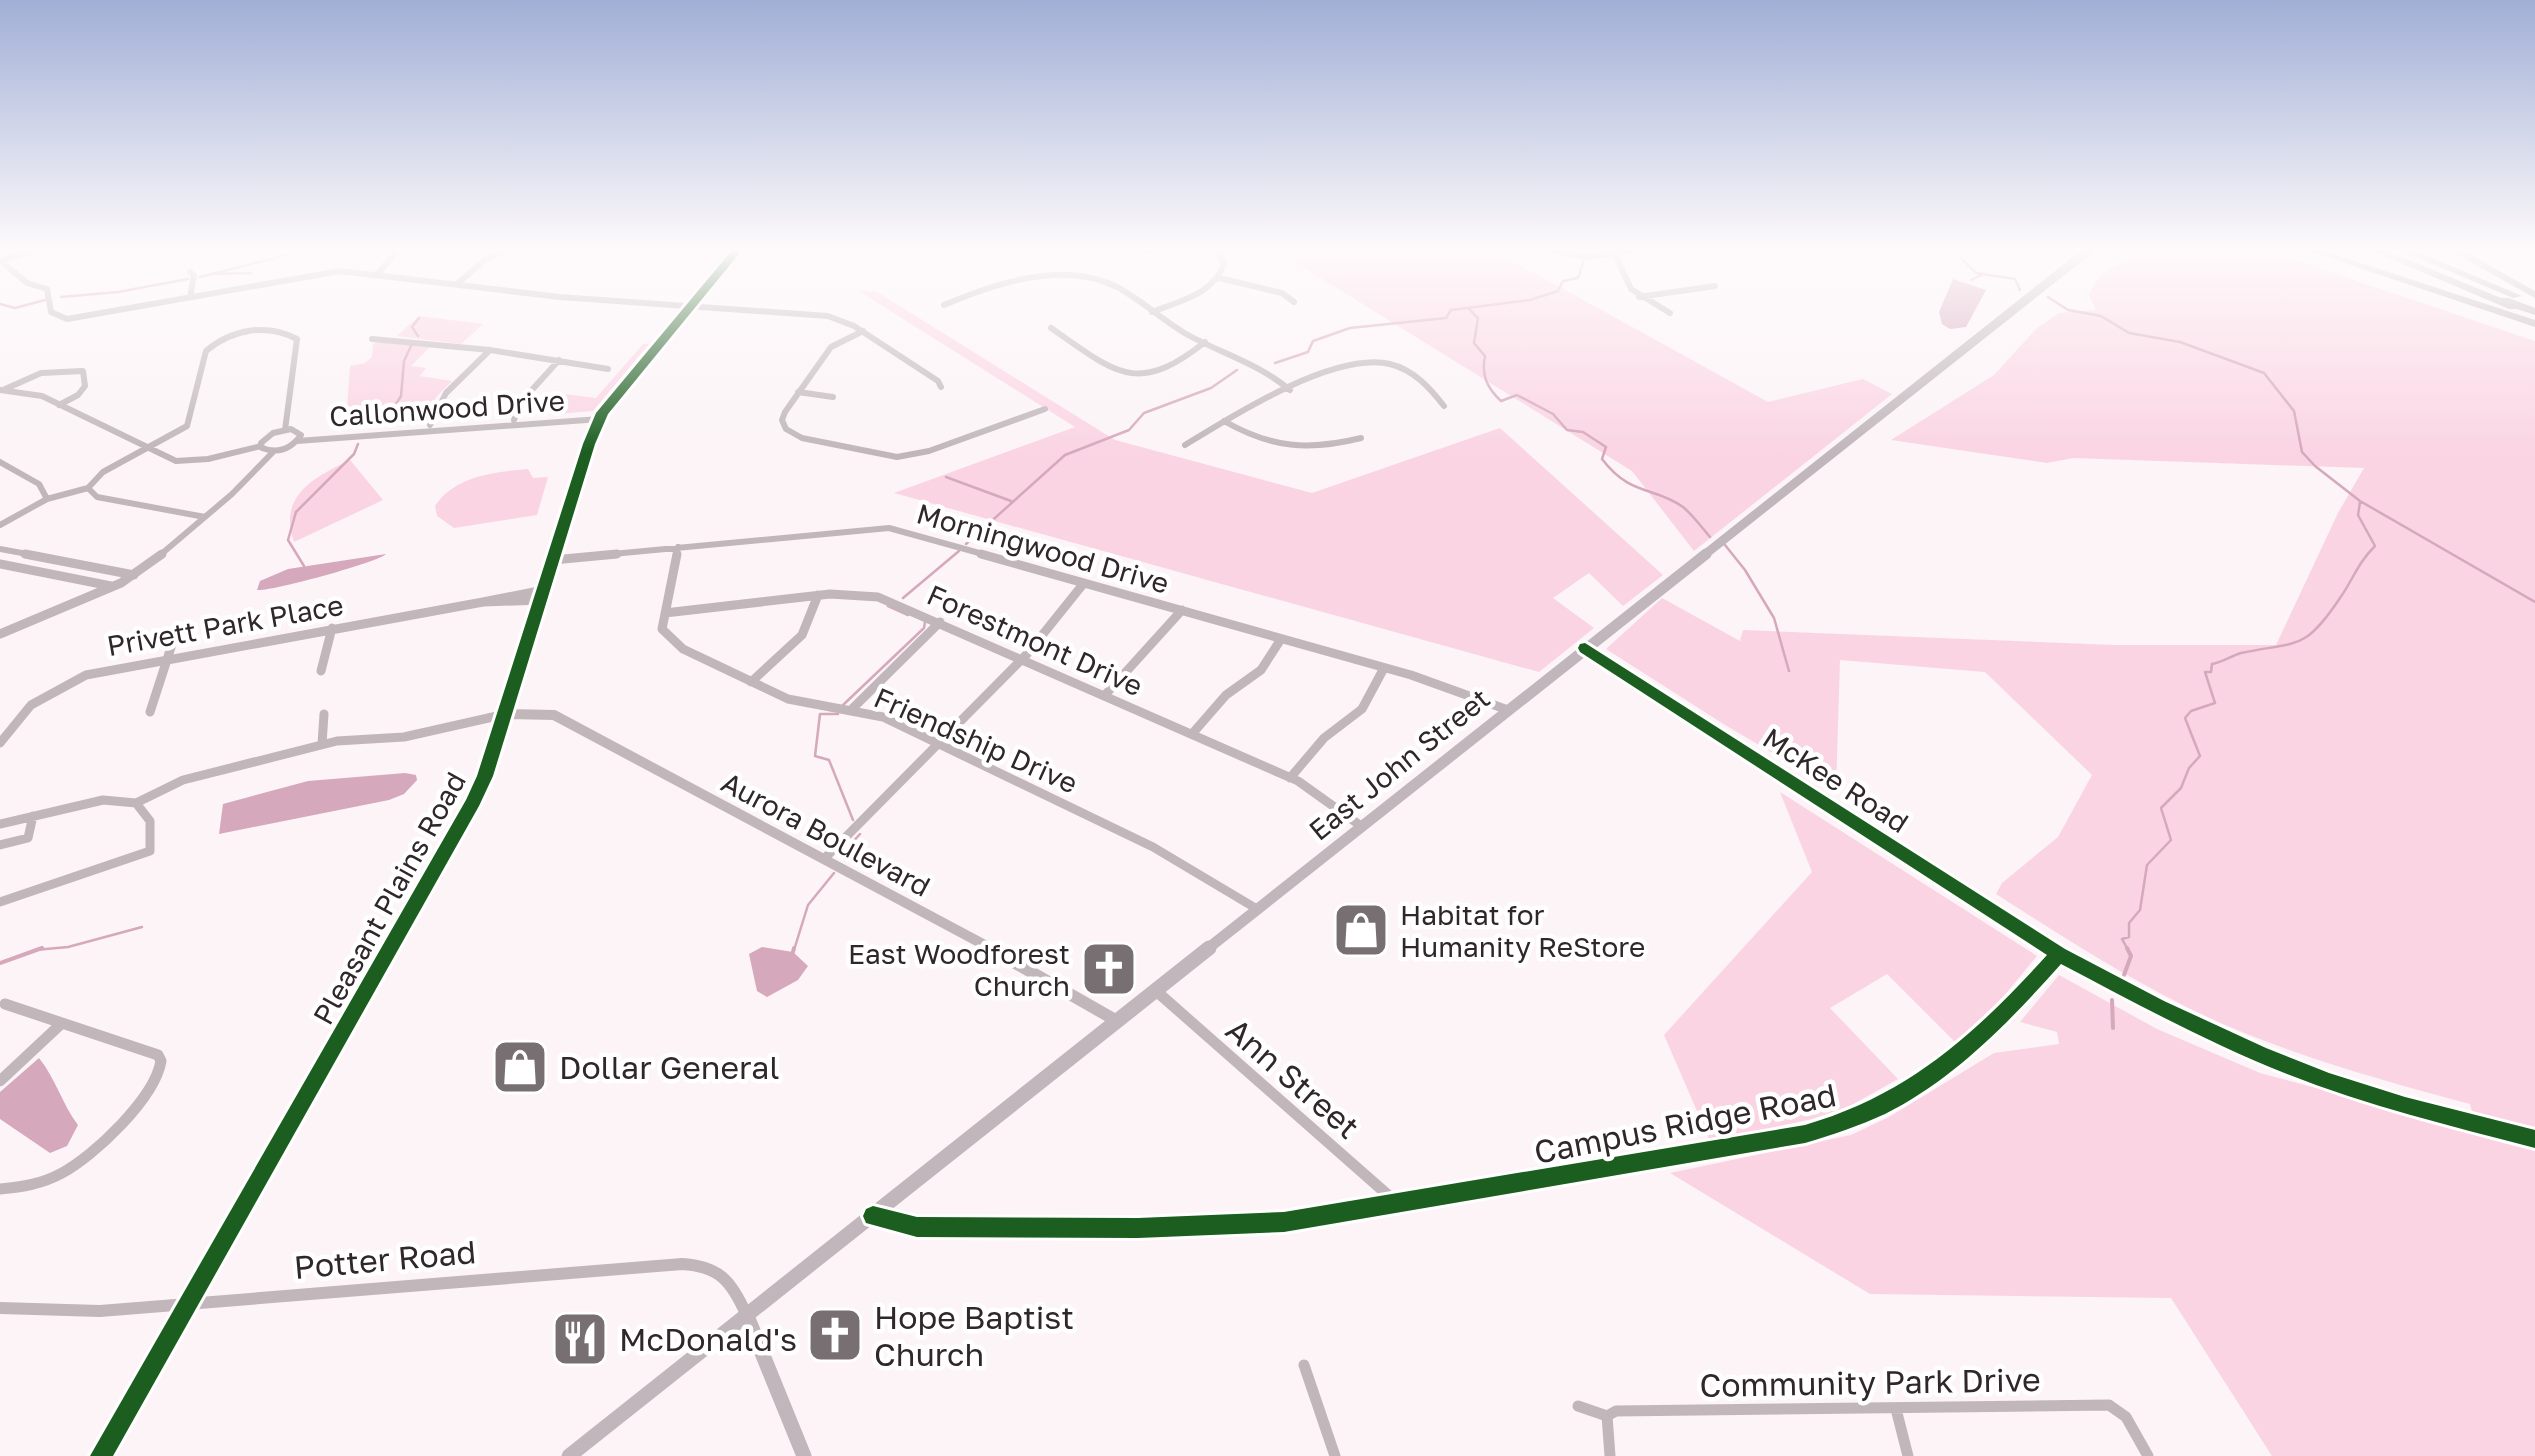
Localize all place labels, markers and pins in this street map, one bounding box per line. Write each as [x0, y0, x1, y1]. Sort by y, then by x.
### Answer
place label: Habitat for Humanity ReStore [1400, 898, 1645, 963]
shop icon: Habitat for Humanity ReStore [1331, 900, 1391, 960]
place label: East Woodforest Church [848, 937, 1070, 1002]
church icon: East Woodforest Church [1079, 939, 1139, 999]
shop icon: Dollar General [490, 1037, 550, 1097]
place label: Dollar General [559, 1048, 779, 1086]
place label: Hope Baptist Church [874, 1298, 1074, 1373]
church icon: Hope Baptist Church [805, 1305, 865, 1365]
restaurant icon: McDonald's [550, 1309, 610, 1369]
place label: McDonald's [619, 1320, 797, 1358]

